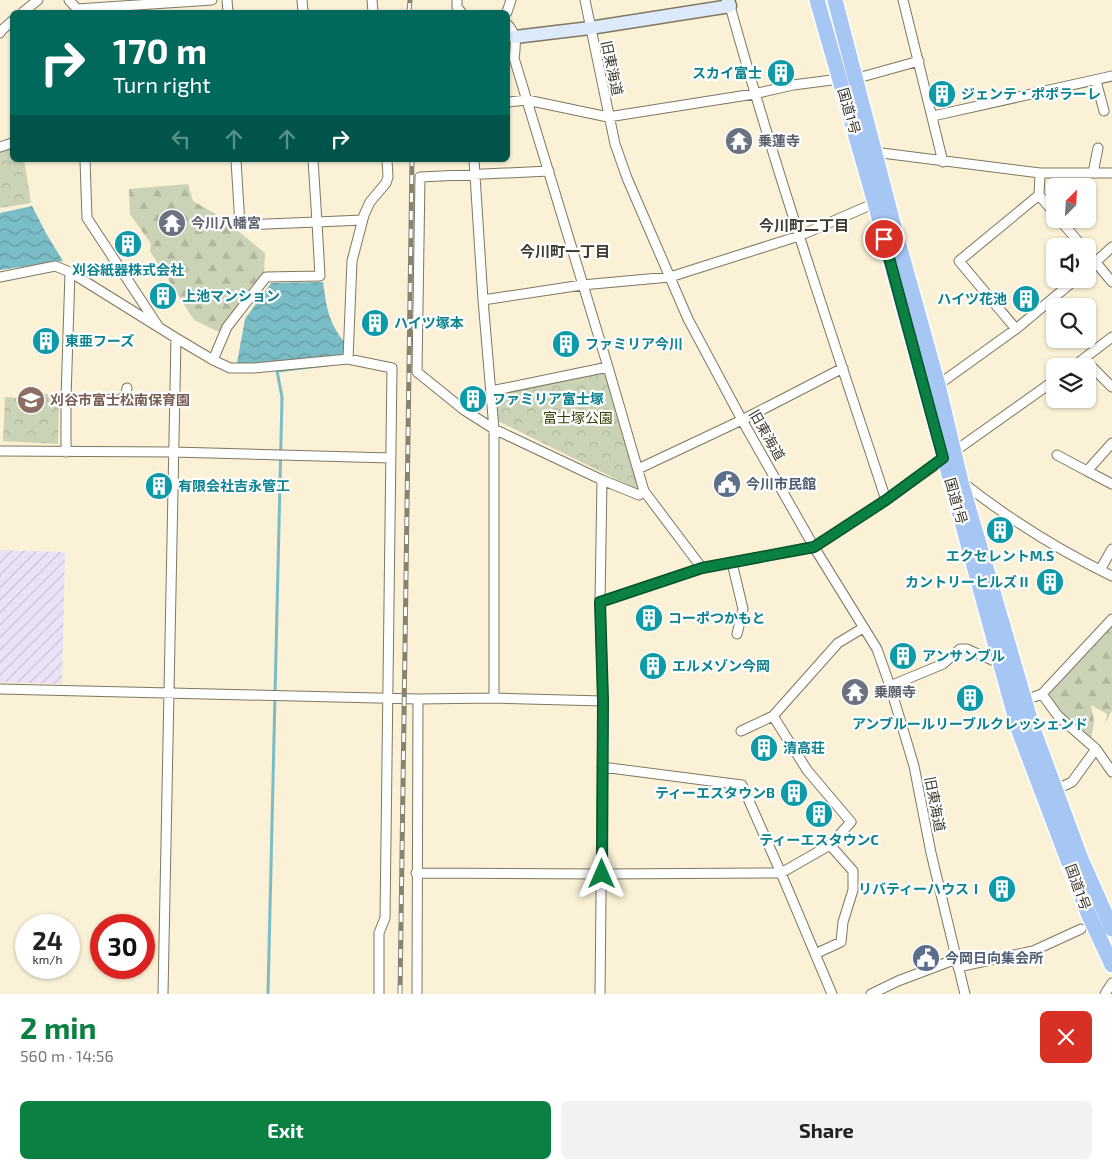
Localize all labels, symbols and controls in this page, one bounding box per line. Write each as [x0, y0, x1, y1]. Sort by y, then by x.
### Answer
text: 170 m [113, 29, 207, 71]
icon: right [30, 30, 95, 95]
street label: 旧東海道 [598, 39, 627, 97]
building icon: スカイ富士 [766, 58, 796, 88]
place label: スカイ富士 [692, 64, 762, 81]
text: Turn right [113, 71, 211, 97]
building icon: ジェンテ・ポポラーレ [927, 79, 957, 109]
place label: ジェンテ・ポポラーレ [961, 85, 1101, 102]
street label: 国道1号 [835, 86, 864, 136]
icon: left [167, 125, 195, 153]
icon: ahead [220, 125, 248, 153]
icon: ahead [273, 125, 301, 153]
icon: right [326, 125, 354, 153]
temple icon: 乗蓮寺 [724, 126, 754, 156]
place label: 乗蓮寺 [758, 132, 800, 149]
north arrow [1046, 178, 1096, 228]
map controls [1046, 178, 1096, 408]
temple icon: 今川八幡宮 [157, 208, 187, 238]
place label: 今川八幡宮 [191, 214, 261, 231]
district label: 今川町二丁目 [759, 216, 849, 234]
pin [863, 218, 905, 260]
icon: arrive [870, 225, 898, 253]
building icon: 刈谷紙器株式会社 [113, 229, 143, 259]
button: sound [1046, 238, 1096, 288]
district label: 今川町一丁目 [520, 242, 610, 260]
place label: 刈谷紙器株式会社 [72, 261, 184, 278]
building icon: 上池マンション [148, 281, 178, 311]
building icon: ハイツ花池 [1011, 284, 1041, 314]
place label: 上池マンション [182, 287, 280, 304]
place label: ハイツ花池 [937, 290, 1007, 307]
button: search [1046, 298, 1096, 348]
building icon: ハイツ塚本 [360, 308, 390, 338]
place label: ハイツ塚本 [394, 314, 464, 331]
building icon: 東亜フーズ [31, 326, 61, 356]
building icon: ファミリア今川 [551, 329, 581, 359]
place label: 東亜フーズ [65, 332, 134, 349]
place label: ファミリア今川 [585, 335, 683, 352]
button: layers [1046, 358, 1096, 408]
building icon: ファミリア富士塚 [458, 384, 488, 414]
school or university icon: 刈谷市富士松南保育園 [16, 385, 46, 415]
place label: ファミリア富士塚 [492, 390, 604, 407]
place label: 刈谷市富士松南保育園 [50, 391, 190, 408]
street label: 旧東海道 [746, 406, 789, 463]
park label: 富士塚公園 [543, 409, 613, 426]
public building icon: 今川市民館 [712, 469, 742, 499]
building icon: 有限会社吉永管工 [144, 471, 174, 501]
place label: 今川市民館 [746, 475, 816, 492]
street label: 国道1号 [942, 476, 971, 526]
place label: 有限会社吉永管工 [178, 477, 290, 494]
building icon: エクセレントM.S [985, 515, 1015, 545]
place label: エクセレントM.S [946, 547, 1054, 564]
building icon: カントリーヒルズⅡ [1035, 567, 1065, 597]
place label: カントリーヒルズⅡ [905, 573, 1031, 590]
building icon: コーポつかもと [634, 603, 664, 633]
place label: コーポつかもと [668, 609, 766, 626]
building icon: アンサンブル [888, 641, 918, 671]
place label: アンサンブル [922, 647, 1005, 664]
building icon: エルメゾン今岡 [638, 651, 668, 681]
place label: エルメゾン今岡 [672, 657, 770, 674]
temple icon: 乗願寺 [840, 677, 870, 707]
place label: 乗願寺 [874, 683, 916, 700]
building icon: アンブルールリーブルクレッシェンド [955, 683, 985, 713]
place label: アンブルールリーブルクレッシェンド [852, 715, 1088, 732]
building icon: 清高荘 [749, 733, 779, 763]
place label: 清高荘 [783, 739, 825, 756]
street label: 旧東海道 [922, 775, 949, 833]
building icon: ティーエスタウンB [779, 778, 809, 808]
place label: ティーエスタウンB [655, 784, 775, 801]
building icon: ティーエスタウンC [804, 799, 834, 829]
place label: ティーエスタウンC [759, 831, 879, 848]
position arrow [575, 847, 627, 899]
street label: 国道1号 [1062, 862, 1095, 912]
building icon: リバティーハウスⅠ [987, 874, 1017, 904]
place label: リバティーハウスⅠ [858, 880, 983, 897]
speed limit sign: 30 [90, 914, 155, 979]
text: 24 [32, 925, 63, 955]
public building icon: 今岡日向集会所 [911, 943, 941, 973]
place label: 今岡日向集会所 [945, 949, 1043, 966]
text: km/h [33, 952, 62, 966]
text: 2 min [20, 1009, 97, 1045]
button: close [1040, 1011, 1092, 1063]
text: 560 m · 14:56 [20, 1046, 114, 1065]
button: Exit [20, 1101, 551, 1159]
button: Share [561, 1101, 1092, 1159]

